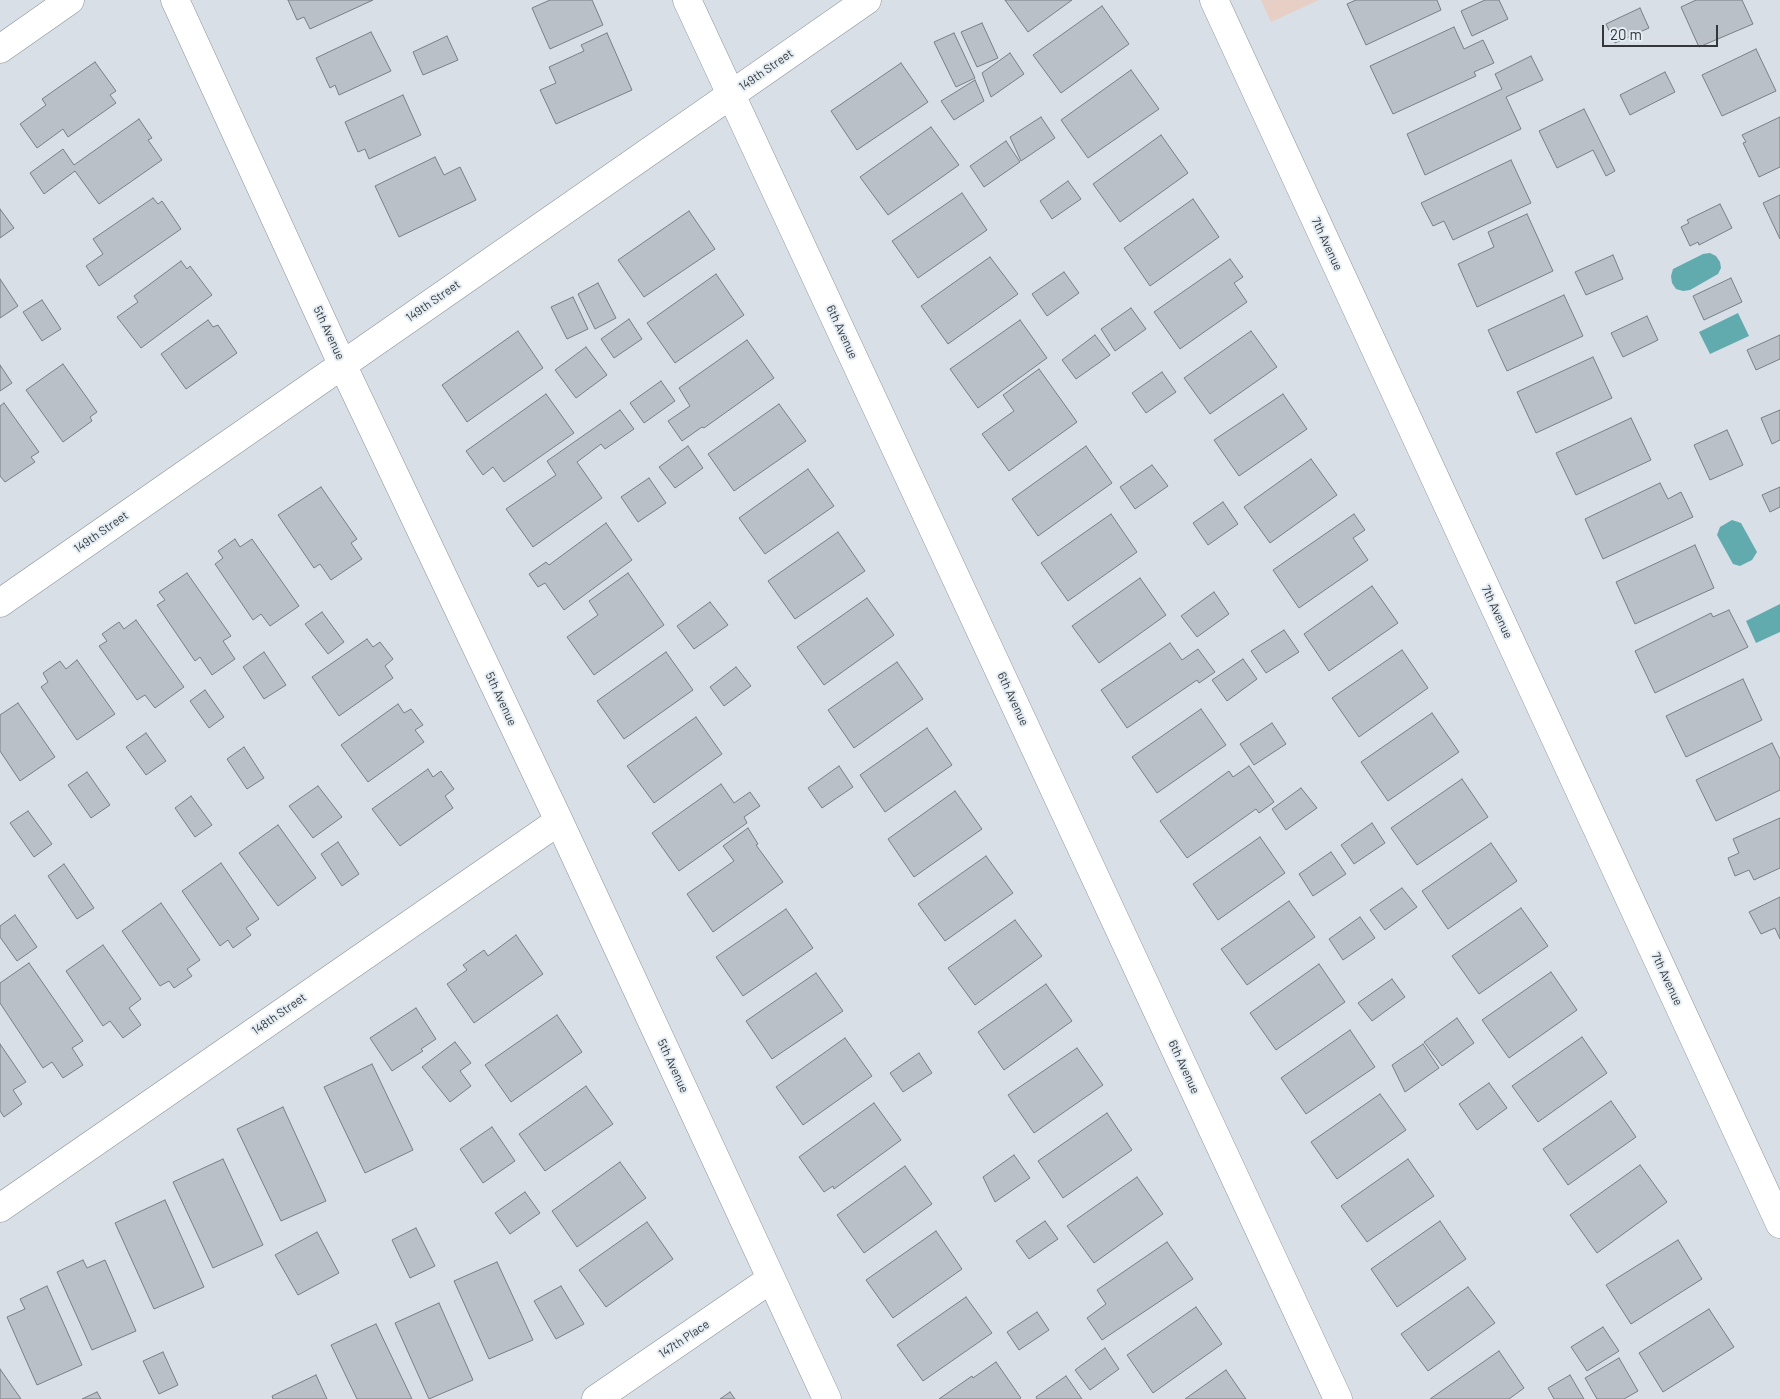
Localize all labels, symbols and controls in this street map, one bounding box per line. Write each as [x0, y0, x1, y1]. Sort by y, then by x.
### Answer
scale bar [1605, 15, 1721, 47]
text: 20 m [1610, 25, 1642, 43]
street label: 149th Street [736, 46, 796, 94]
street label: 7th Avenue [1308, 215, 1346, 273]
street label: 149th Street [403, 277, 463, 325]
street label: 6th Avenue [823, 303, 861, 361]
street label: 5th Avenue [310, 304, 348, 362]
street label: 149th Street [71, 508, 131, 556]
street label: 7th Avenue [1478, 583, 1516, 641]
street label: 5th Avenue [482, 670, 520, 728]
street label: 6th Avenue [994, 670, 1032, 728]
street label: 7th Avenue [1648, 950, 1686, 1008]
street label: 148th Street [249, 990, 309, 1038]
street label: 5th Avenue [654, 1037, 692, 1095]
street label: 6th Avenue [1165, 1038, 1203, 1096]
street label: 147th Place [656, 1317, 712, 1361]

